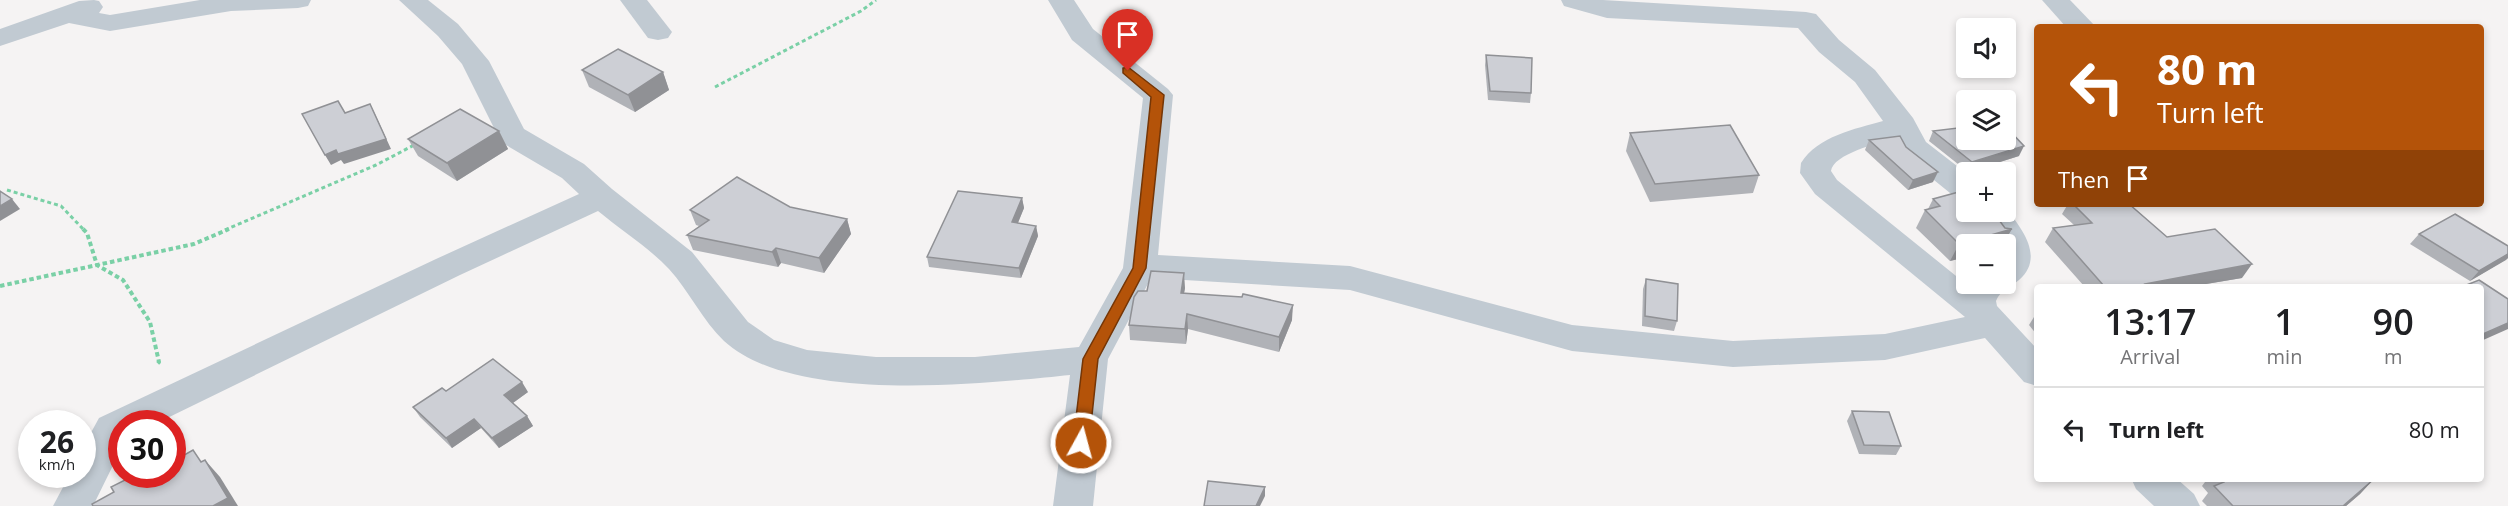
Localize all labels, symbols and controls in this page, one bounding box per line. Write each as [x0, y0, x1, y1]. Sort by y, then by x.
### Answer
pin [1102, 9, 1153, 71]
icon: arrive [1111, 18, 1144, 51]
map controls [1956, 18, 2016, 294]
button: sound [1956, 18, 2016, 78]
text: 80 m [2157, 40, 2257, 97]
icon: left [2058, 48, 2136, 126]
button: layers [1956, 90, 2016, 150]
text: Turn left [2157, 94, 2264, 131]
button: + [1956, 162, 2016, 222]
icon: arrive [2121, 162, 2154, 195]
text: Then [2058, 164, 2109, 194]
button: − [1956, 234, 2016, 294]
text: 13:17 [2104, 297, 2196, 346]
text: 1 [2274, 297, 2295, 346]
text: 90 [2373, 297, 2414, 346]
text: Arrival [2120, 343, 2180, 370]
text: min [2267, 343, 2302, 370]
text: m [2384, 343, 2402, 370]
speed limit sign: 30 [108, 410, 186, 488]
position arrow [1049, 411, 1113, 475]
icon: left [2058, 413, 2091, 446]
text: Turn left [2109, 414, 2204, 444]
text: 80 m [2409, 414, 2460, 444]
text: 26 [40, 421, 74, 462]
text: km/h [39, 454, 75, 474]

